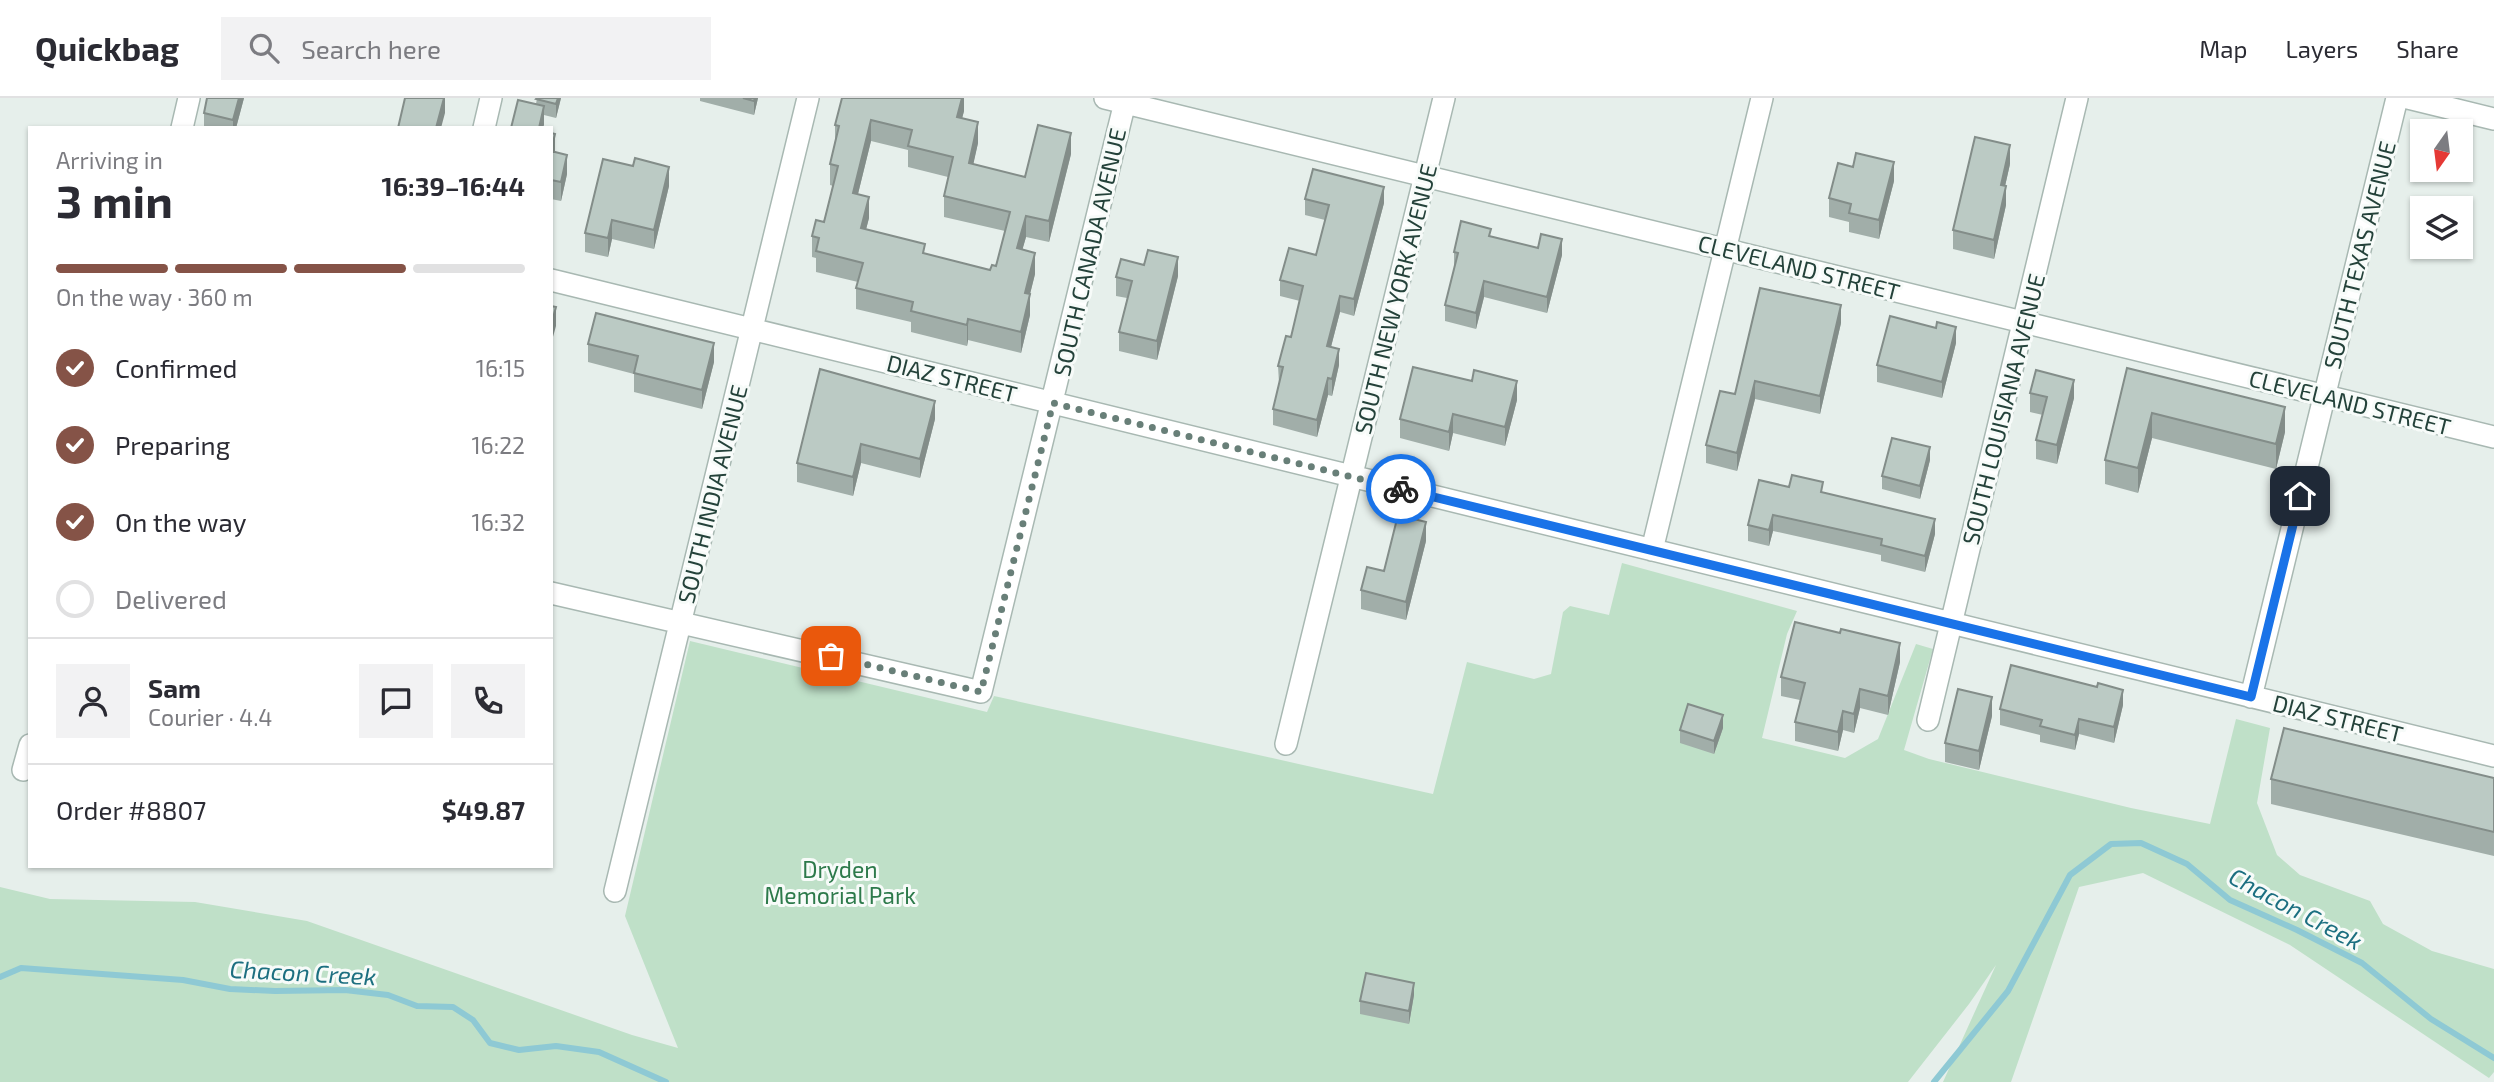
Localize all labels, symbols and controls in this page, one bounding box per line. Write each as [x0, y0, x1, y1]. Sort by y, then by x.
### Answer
search box [221, 17, 711, 80]
text: Quickbag [35, 28, 179, 68]
icon: search [245, 29, 283, 67]
text: Search here [301, 33, 441, 64]
text: Map [2199, 34, 2247, 63]
text: Layers [2285, 34, 2358, 63]
text: Share [2396, 34, 2459, 63]
north arrow [2410, 119, 2473, 182]
map controls [2410, 119, 2473, 259]
street label: SOUTH CANADA AVENUE [1047, 125, 1131, 379]
street label: SOUTH TEXAS AVENUE [2317, 138, 2401, 372]
text: Arriving in [56, 146, 163, 174]
street label: SOUTH NEW YORK AVENUE [1348, 161, 1442, 437]
text: 16:39–16:44 [382, 170, 525, 201]
text: 3 min [56, 172, 173, 227]
button: layers [2410, 196, 2473, 259]
street label: CLEVELAND STREET [1695, 228, 1903, 306]
street label: SOUTH LOUISIANA AVENUE [1956, 271, 2050, 547]
text: On the way · 360 m [56, 283, 253, 311]
street label: DIAZ STREET [884, 348, 1020, 408]
icon: check [56, 349, 94, 387]
text: Confirmed [115, 352, 238, 383]
text: 16:15 [476, 354, 525, 382]
street label: CLEVELAND STREET [2246, 363, 2454, 441]
street label: SOUTH INDIA AVENUE [671, 382, 753, 606]
icon: check [56, 426, 94, 464]
text: Preparing [115, 429, 230, 460]
text: 16:22 [471, 431, 525, 459]
courier [1366, 454, 1436, 524]
pin [2270, 466, 2330, 526]
icon: bike [1382, 470, 1420, 508]
icon: home [2281, 477, 2319, 515]
icon: check [56, 503, 94, 541]
text: On the way [115, 506, 246, 537]
text: 16:32 [472, 508, 525, 536]
text: Delivered [115, 583, 227, 614]
pin [801, 626, 861, 686]
icon: bag [812, 637, 850, 675]
button: person [56, 664, 130, 738]
button: chat [359, 664, 433, 738]
button: phone [451, 664, 525, 738]
text: Sam [148, 672, 201, 703]
street label: DIAZ STREET [2270, 688, 2406, 748]
text: Courier · 4.4 [148, 703, 272, 731]
text: Order #8807 [56, 794, 206, 825]
text: $49.87 [442, 794, 525, 825]
park label: Dryden Memorial Park [764, 855, 916, 909]
water label: Chacon Creek [2224, 861, 2368, 955]
water label: Chacon Creek [229, 954, 377, 990]

